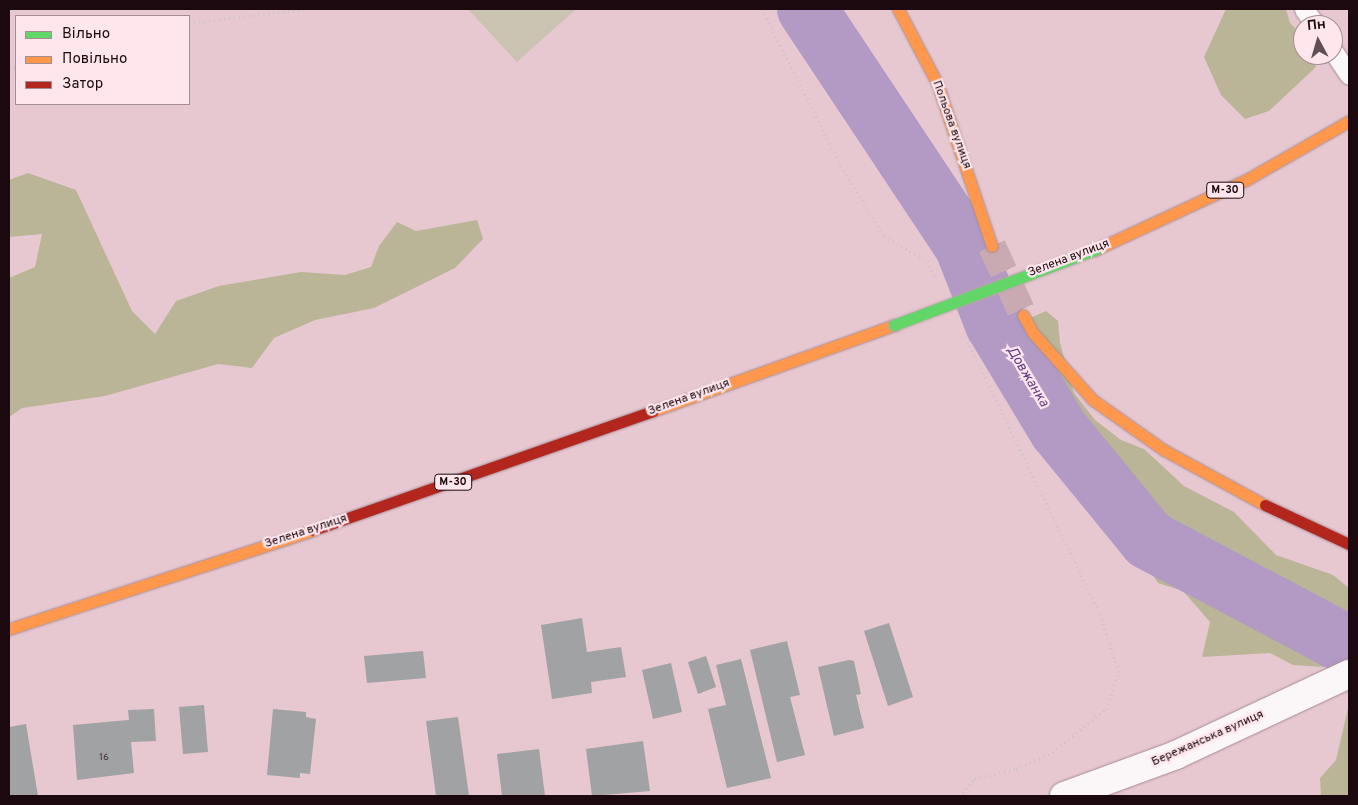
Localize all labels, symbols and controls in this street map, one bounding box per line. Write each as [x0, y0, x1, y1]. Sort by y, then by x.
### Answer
legend [15, 15, 190, 105]
north arrow [1293, 15, 1343, 65]
text: Пн [1306, 16, 1327, 35]
text: Вільно [62, 25, 110, 44]
text: Повільно [62, 50, 127, 69]
text: Затор [62, 75, 103, 94]
street label: Польова вулиця [928, 79, 974, 171]
road number: М-30 [1205, 182, 1245, 198]
street label: Зелена вулиця [1026, 237, 1112, 281]
water label: Довжанка [1002, 344, 1052, 410]
street label: Зелена вулиця [646, 377, 732, 419]
road number: М-30 [433, 474, 473, 491]
street label: Зелена вулиця [263, 512, 349, 552]
street label: Бережанська вулиця [1150, 708, 1266, 770]
house number: 16 [99, 752, 109, 764]

